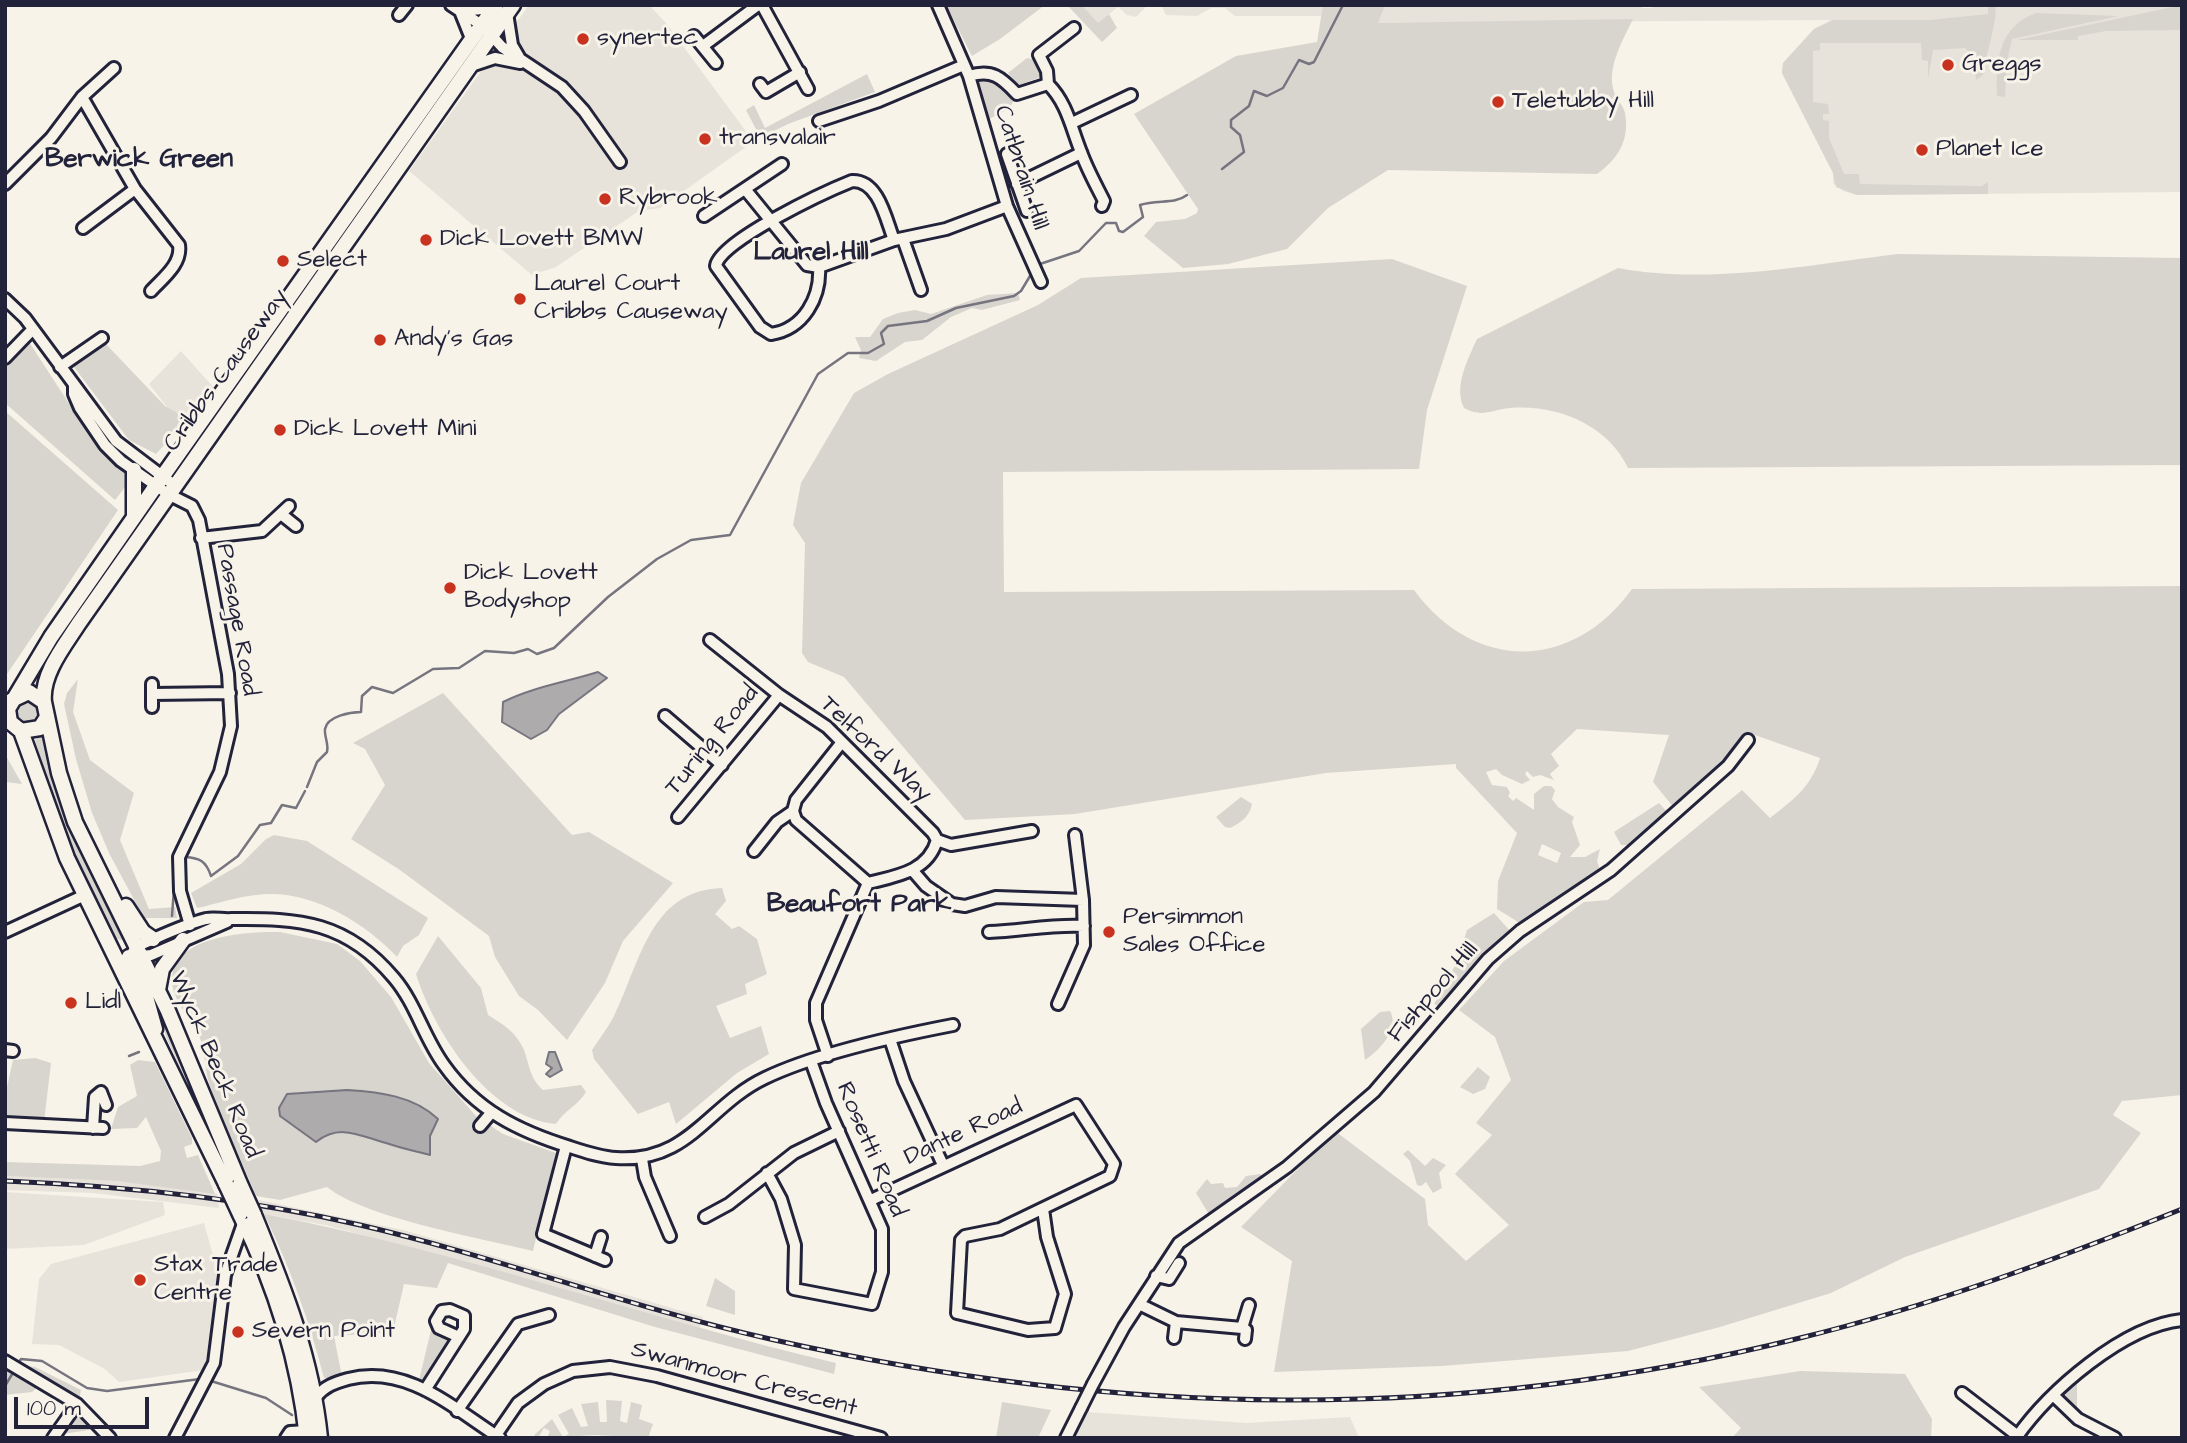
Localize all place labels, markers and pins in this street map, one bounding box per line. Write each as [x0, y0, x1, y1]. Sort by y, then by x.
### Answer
place label: synertec [597, 25, 698, 53]
marker: synertec [575, 31, 591, 47]
place label: Greggs [1962, 51, 2042, 79]
marker: Greggs [1940, 57, 1956, 73]
place label: Teletubby Hill [1512, 88, 1654, 116]
marker: Teletubby Hill [1490, 94, 1506, 110]
place label: transvalair [719, 125, 836, 153]
marker: transvalair [697, 131, 713, 147]
place label: Planet Ice [1936, 136, 2043, 164]
marker: Planet Ice [1914, 142, 1930, 158]
place label: Rybrook [619, 185, 718, 213]
marker: Rybrook [597, 191, 613, 207]
place label: Dick Lovett BMW [440, 226, 643, 254]
marker: Dick Lovett BMW [418, 232, 434, 248]
place label: Select [297, 247, 367, 275]
marker: Select [275, 253, 291, 269]
place label: Laurel Court Cribbs Causeway [534, 271, 728, 327]
marker: Laurel Court Cribbs Causeway [512, 291, 528, 307]
place label: Andy's Gas [394, 326, 513, 354]
marker: Andy's Gas [372, 332, 388, 348]
place label: Dick Lovett Mini [294, 416, 476, 444]
marker: Dick Lovett Mini [272, 422, 288, 438]
place label: Dick Lovett Bodyshop [464, 560, 598, 616]
marker: Dick Lovett Bodyshop [442, 580, 458, 596]
place label: Persimmon Sales Office [1123, 904, 1265, 960]
marker: Persimmon Sales Office [1101, 924, 1117, 940]
place label: Lidl [85, 989, 121, 1017]
marker: Lidl [63, 995, 79, 1011]
place label: Stax Trade Centre [154, 1252, 278, 1308]
marker: Stax Trade Centre [132, 1272, 148, 1288]
place label: Severn Point [252, 1318, 395, 1346]
marker: Severn Point [230, 1324, 246, 1340]

